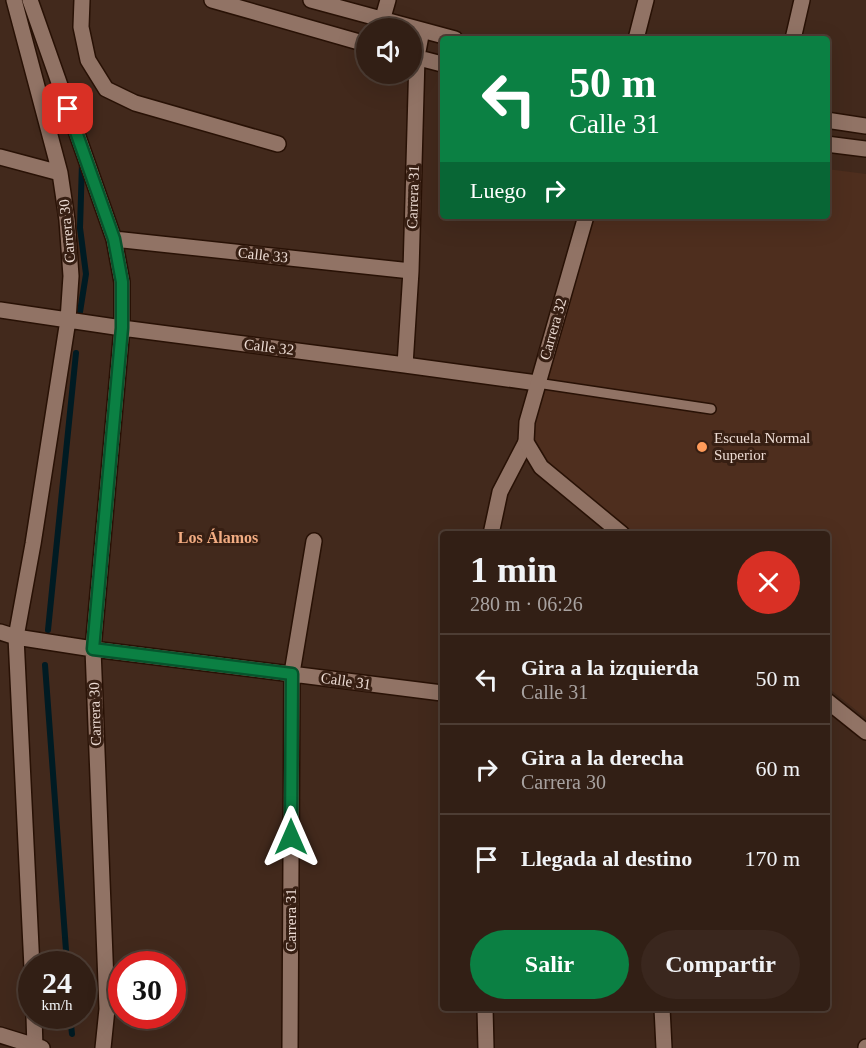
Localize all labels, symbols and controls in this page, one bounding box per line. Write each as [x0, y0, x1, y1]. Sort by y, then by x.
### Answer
map controls [356, 18, 422, 84]
button: sound [356, 18, 422, 84]
icon: left [470, 60, 548, 138]
text: 50 m [569, 60, 657, 106]
pin [42, 83, 93, 134]
icon: arrive [51, 92, 84, 125]
text: Calle 31 [569, 109, 660, 139]
street label: Carrera 31 [404, 165, 422, 229]
icon: right [538, 174, 571, 207]
text: Luego [470, 178, 526, 203]
street label: Carrera 30 [56, 198, 78, 264]
street label: Calle 33 [237, 244, 289, 266]
street label: Carrera 32 [537, 296, 569, 362]
street label: Calle 32 [243, 336, 295, 358]
place label: Escuela Normal Superior [714, 430, 810, 463]
marker: Escuela Normal Superior [695, 440, 709, 454]
district label: Los Álamos [178, 528, 258, 546]
text: 1 min [470, 550, 557, 590]
button: close [737, 551, 800, 614]
text: 280 m · 06:26 [470, 593, 583, 615]
text: Gira a la izquierda [521, 655, 699, 680]
icon: left [470, 663, 503, 696]
text: 50 m [755, 666, 800, 691]
street label: Calle 31 [320, 670, 372, 692]
text: Calle 31 [521, 681, 588, 703]
street label: Carrera 30 [86, 682, 104, 746]
text: Gira a la derecha [521, 745, 684, 770]
icon: right [470, 753, 503, 786]
text: 60 m [755, 756, 800, 781]
text: Carrera 30 [521, 771, 606, 793]
position arrow [259, 805, 323, 869]
icon: arrive [470, 843, 503, 876]
text: Llegada al destino [521, 846, 692, 871]
text: 170 m [744, 846, 800, 871]
street label: Carrera 31 [283, 888, 299, 952]
button: Salir [470, 930, 629, 999]
button: Compartir [641, 930, 800, 999]
speed limit sign: 30 [108, 951, 186, 1029]
text: 24 [42, 966, 72, 999]
text: km/h [42, 997, 72, 1013]

